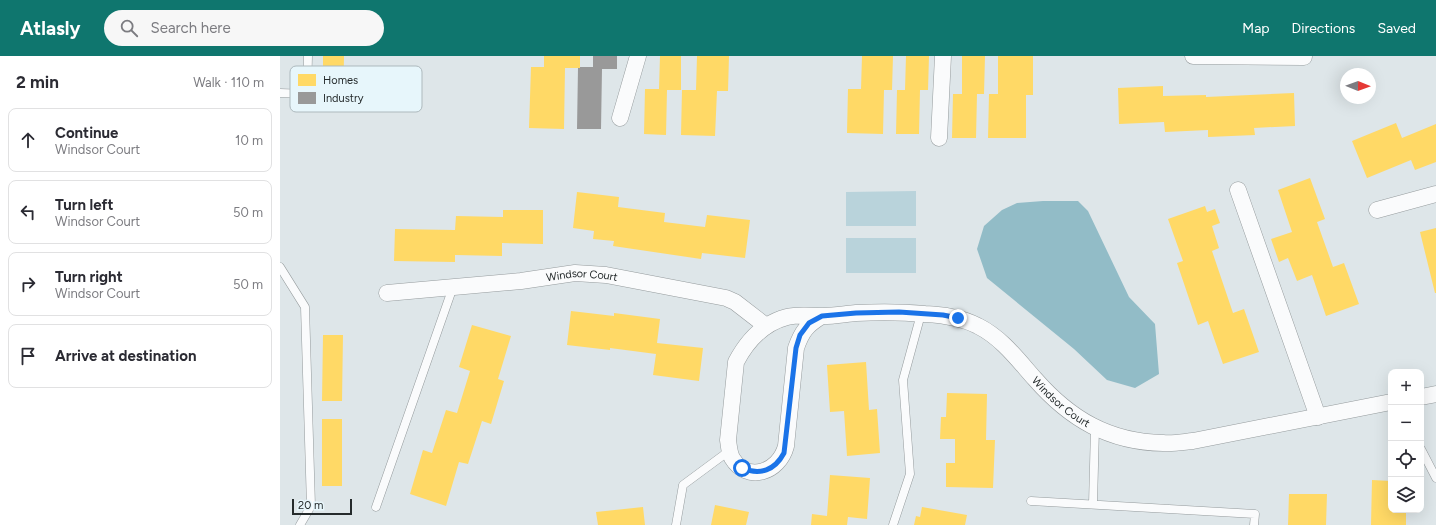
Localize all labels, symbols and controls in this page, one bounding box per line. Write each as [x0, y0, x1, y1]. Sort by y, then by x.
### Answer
search box [104, 10, 384, 46]
text: Atlasly [20, 17, 80, 40]
icon: search [118, 17, 140, 39]
text: Search here [150, 19, 231, 37]
text: Map [1242, 20, 1270, 37]
text: Directions [1292, 20, 1355, 37]
text: Saved [1377, 20, 1416, 37]
legend [290, 66, 422, 112]
north arrow [1340, 68, 1376, 104]
text: 2 min [16, 72, 59, 92]
text: Homes [323, 74, 358, 87]
text: Walk · 110 m [193, 75, 264, 90]
text: Industry [323, 92, 364, 105]
text: Continue [55, 124, 118, 142]
icon: ahead [17, 129, 39, 151]
text: 10 m [235, 133, 263, 148]
text: Windsor Court [55, 142, 140, 157]
text: Turn left [55, 196, 113, 214]
icon: left [17, 201, 39, 223]
text: 50 m [233, 205, 263, 220]
text: Windsor Court [55, 214, 140, 229]
street label: Windsor Court [545, 267, 619, 284]
text: Turn right [55, 268, 123, 286]
icon: right [17, 273, 39, 295]
text: 50 m [233, 277, 263, 292]
text: Windsor Court [55, 286, 140, 301]
route end [949, 309, 967, 327]
icon: arrive [17, 345, 39, 367]
text: Arrive at destination [55, 347, 196, 365]
map controls [1388, 369, 1424, 513]
button: + [1388, 369, 1424, 405]
street label: Windsor Court [1029, 374, 1092, 430]
button: − [1388, 405, 1424, 441]
button: locate [1388, 441, 1424, 477]
route start [733, 459, 751, 477]
button: layers [1388, 477, 1424, 513]
scale bar [292, 497, 352, 516]
text: 20 m [298, 499, 323, 512]

